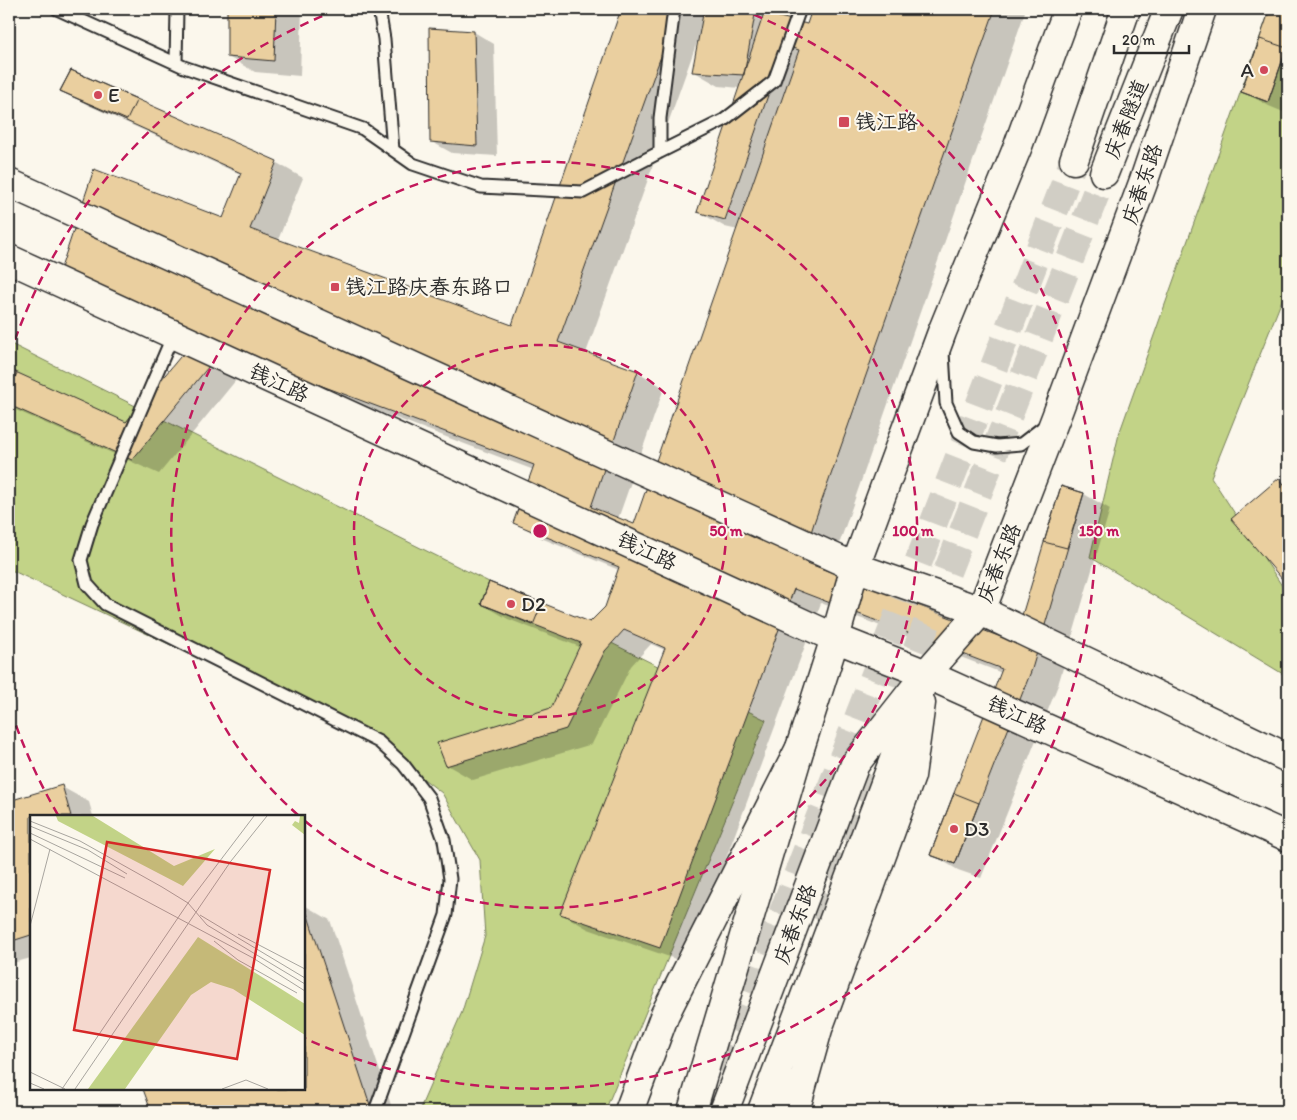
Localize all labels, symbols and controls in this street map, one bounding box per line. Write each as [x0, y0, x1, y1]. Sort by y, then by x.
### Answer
scale bar [1114, 22, 1190, 54]
text: 20 m [1122, 31, 1156, 49]
place label: A [1241, 57, 1255, 82]
marker: A [1258, 64, 1270, 76]
street label: 庆春隧道 [1098, 75, 1153, 162]
place label: E [108, 82, 120, 107]
marker: E [92, 89, 104, 101]
place label: 钱江路 [855, 109, 918, 134]
marker: 钱江路 [837, 115, 851, 129]
street label: 庆春东路 [1116, 140, 1167, 228]
place label: 钱江路庆春东路口 [345, 274, 513, 299]
marker: 钱江路庆春东路口 [329, 281, 341, 293]
street label: 钱江路 [245, 358, 313, 407]
street label: 庆春东路 [971, 519, 1026, 606]
centre of rings [531, 522, 549, 540]
text: 50 m [709, 522, 743, 540]
text: 100 m [892, 522, 934, 540]
text: 150 m [1079, 522, 1119, 540]
street label: 钱江路 [613, 526, 681, 575]
place label: D2 [521, 591, 546, 616]
marker: D2 [505, 598, 517, 610]
street label: 钱江路 [983, 690, 1051, 739]
inset map [30, 815, 305, 1090]
place label: D3 [964, 816, 989, 841]
marker: D3 [948, 823, 960, 835]
street label: 庆春东路 [768, 880, 821, 968]

